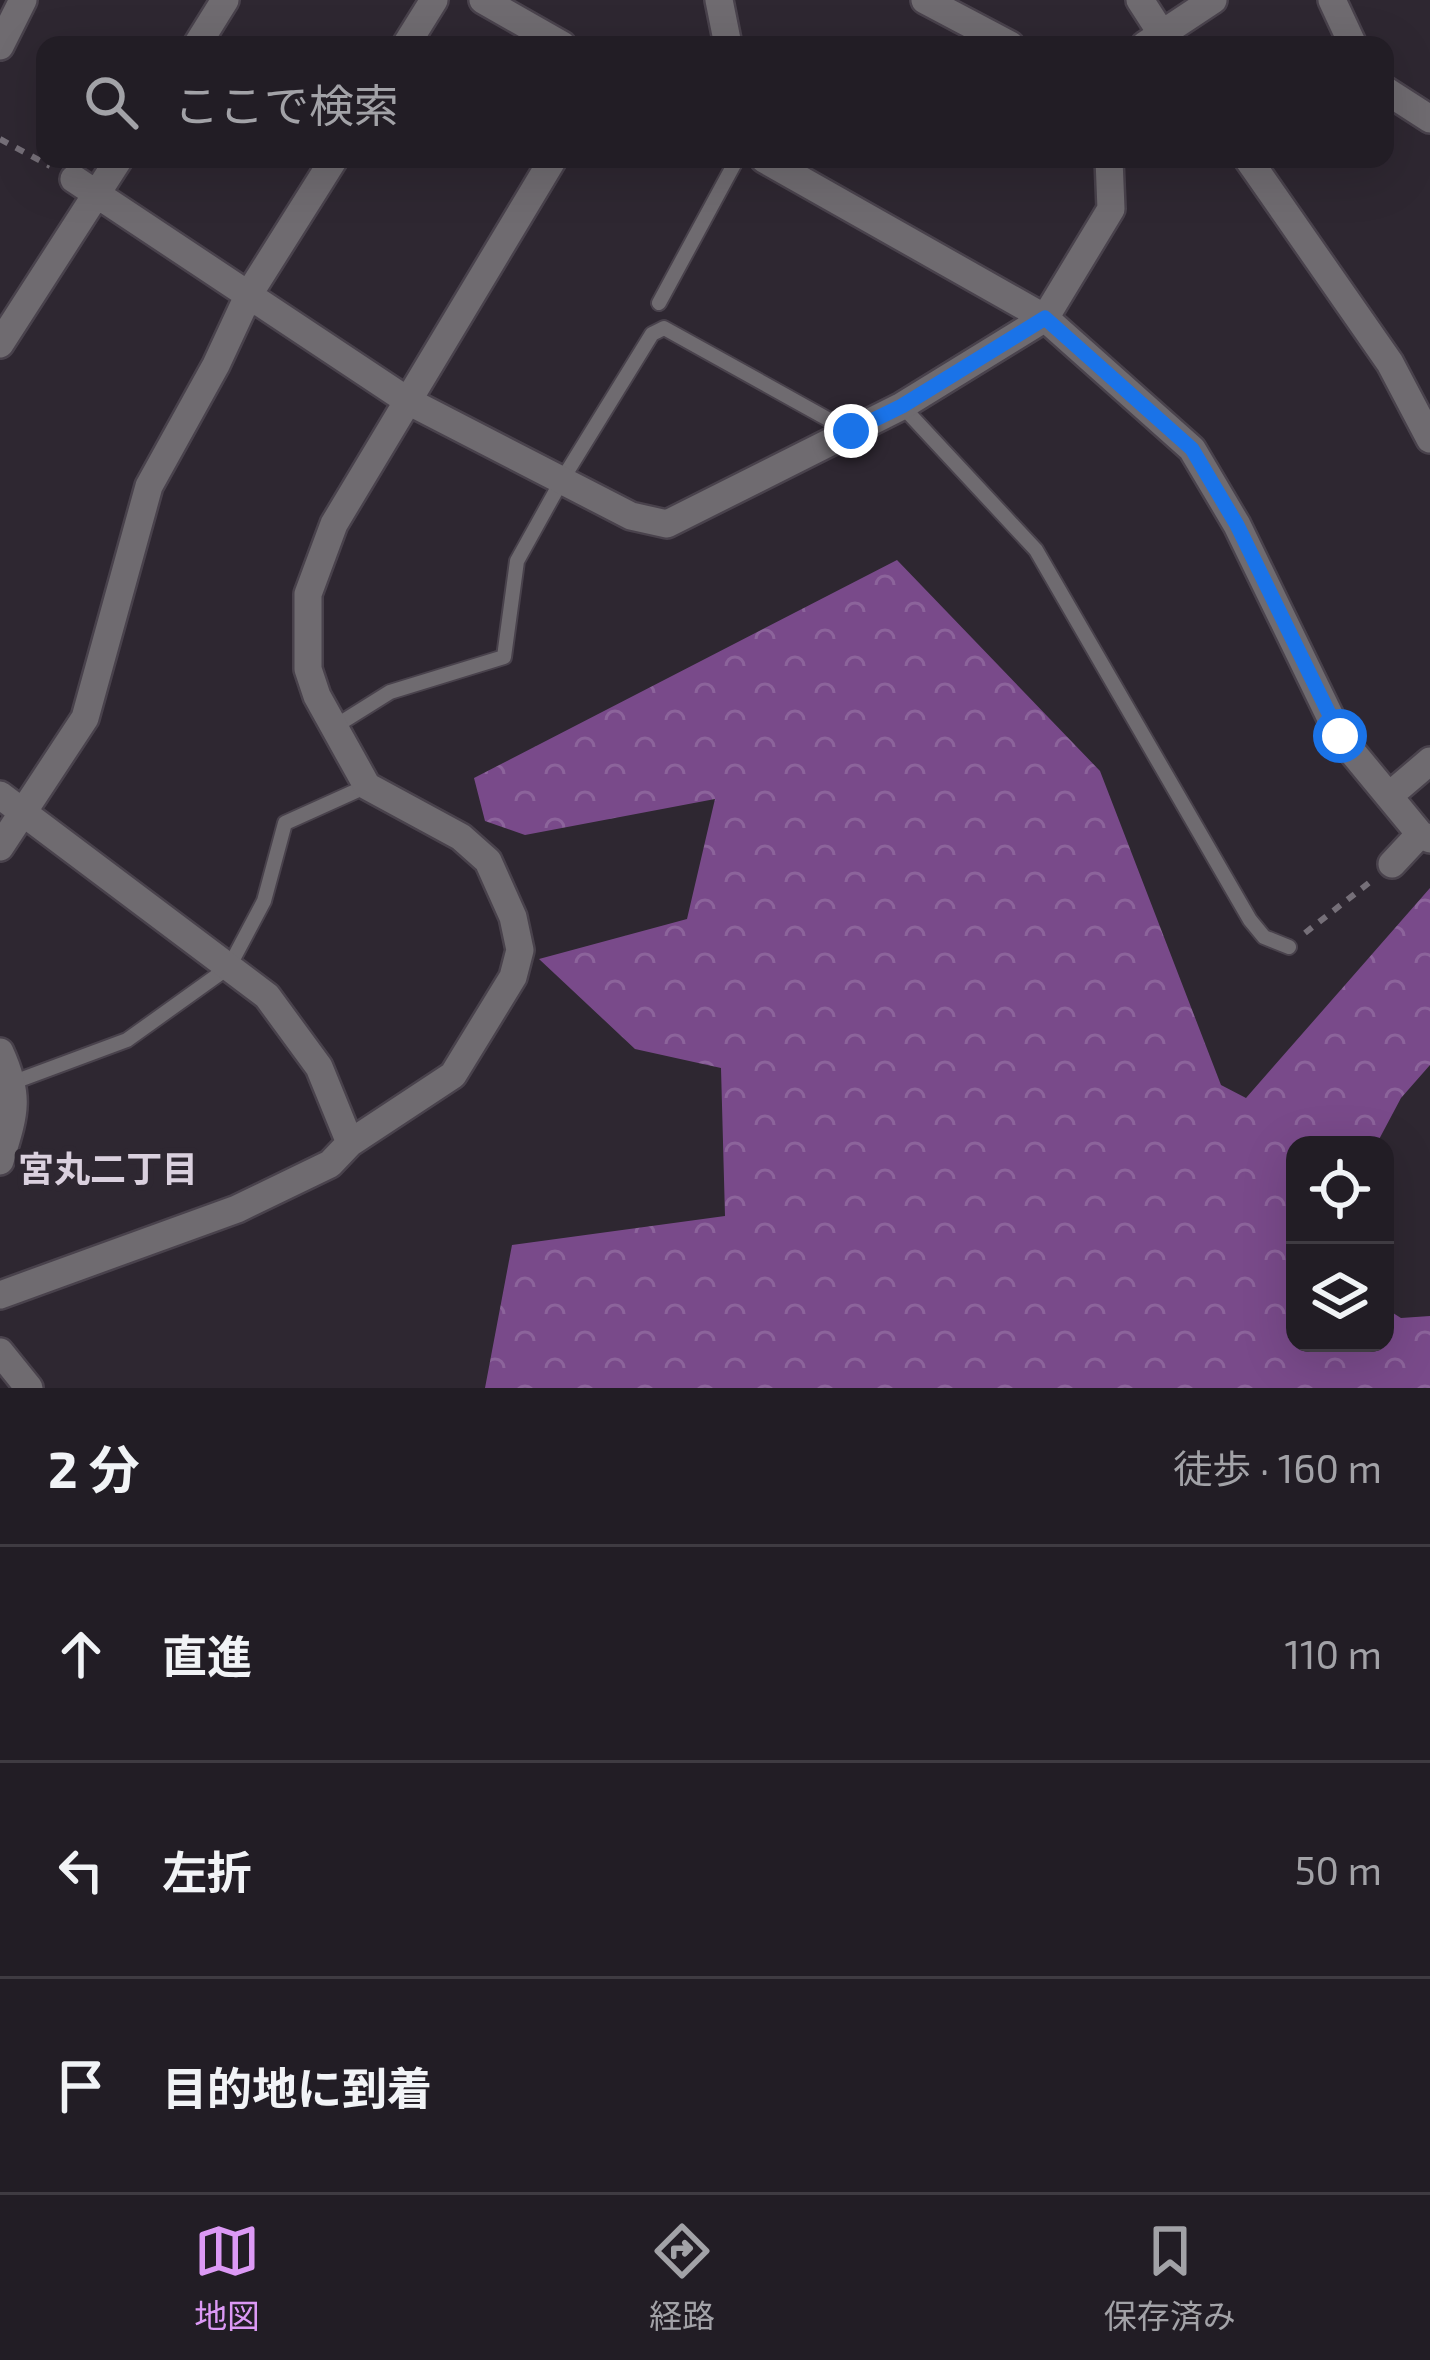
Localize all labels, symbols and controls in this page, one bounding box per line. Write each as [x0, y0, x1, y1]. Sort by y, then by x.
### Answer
search box [36, 36, 1394, 168]
icon: search [78, 69, 144, 135]
text: ここで検索 [174, 77, 399, 131]
route end [824, 404, 878, 458]
route start [1313, 709, 1367, 763]
map controls [1286, 1136, 1394, 1352]
button: locate [1286, 1136, 1394, 1244]
district label: 宮丸二丁目 [18, 1146, 198, 1189]
button: layers [1286, 1244, 1394, 1352]
text: 2 分 [48, 1437, 140, 1498]
text: 徒歩 · 160 m [1173, 1444, 1382, 1491]
icon: ahead [48, 1621, 114, 1687]
text: 直進 [162, 1628, 252, 1682]
text: 110 m [1285, 1630, 1382, 1677]
icon: left [48, 1837, 114, 1903]
text: 左折 [162, 1844, 252, 1898]
text: 50 m [1295, 1846, 1382, 1893]
icon: arrive [48, 2053, 114, 2119]
text: 目的地に到着 [162, 2060, 432, 2114]
tab: 地図 [194, 2218, 260, 2338]
tab: 経路 [649, 2218, 715, 2338]
tab: 保存済み [1104, 2218, 1236, 2338]

